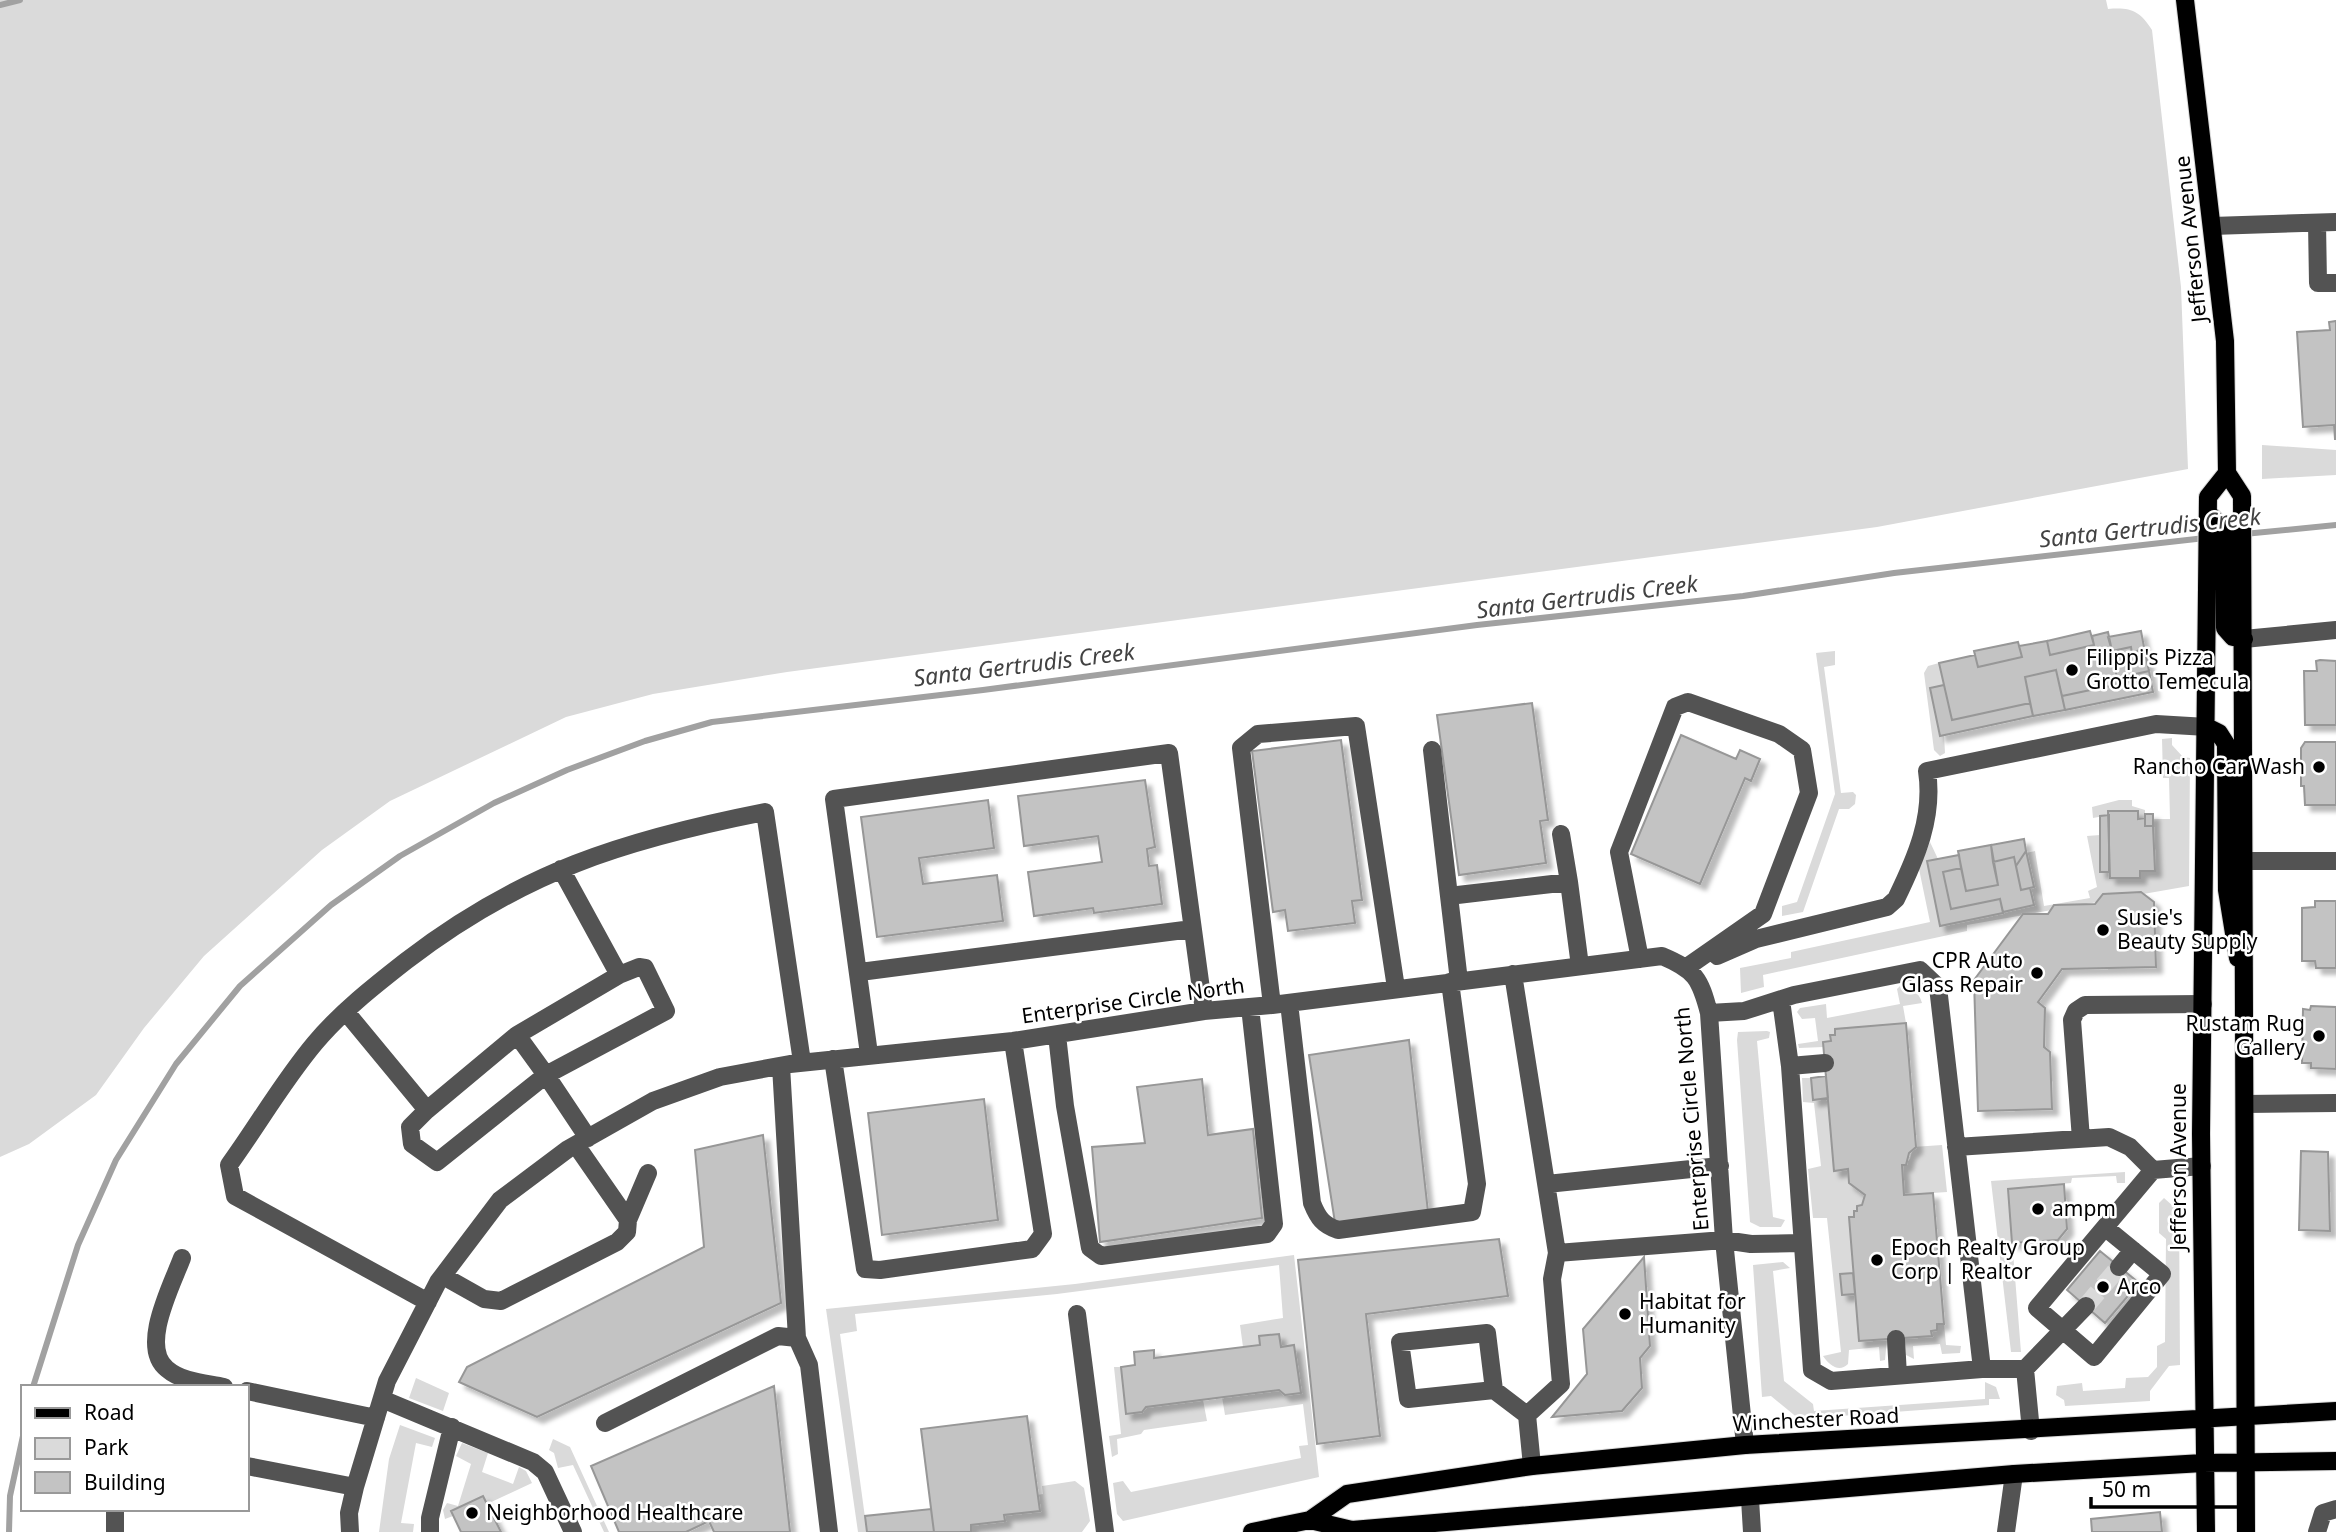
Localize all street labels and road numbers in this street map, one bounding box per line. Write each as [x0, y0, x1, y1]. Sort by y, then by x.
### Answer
street label: Jefferson Avenue [2167, 154, 2213, 326]
street label: Enterprise Circle North [1020, 971, 1246, 1030]
street label: Enterprise Circle North [1667, 1006, 1715, 1232]
street label: Jefferson Avenue [2164, 1083, 2192, 1253]
street label: Winchester Road [1732, 1401, 1900, 1437]

